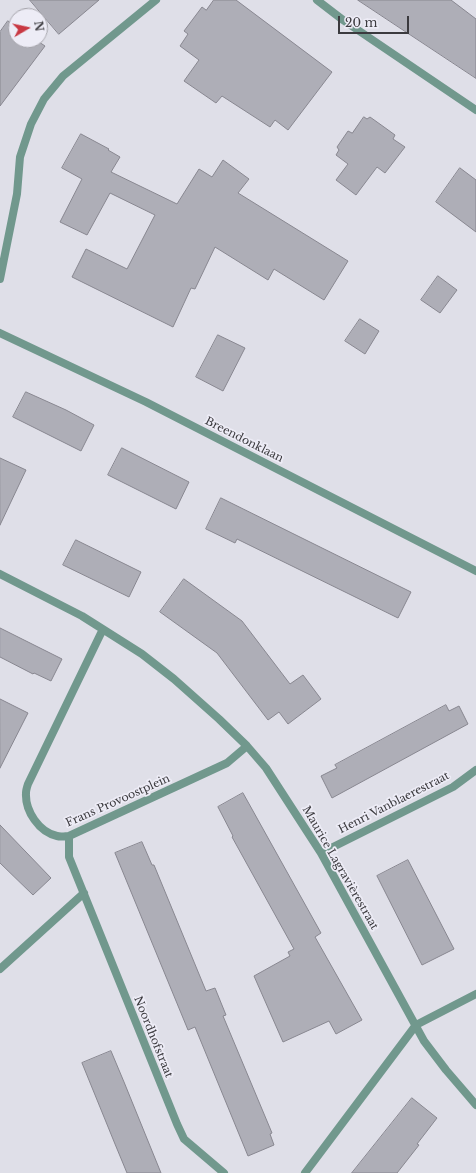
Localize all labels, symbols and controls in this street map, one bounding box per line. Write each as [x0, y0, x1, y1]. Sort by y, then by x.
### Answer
north arrow [8, 8, 48, 48]
scale bar [340, 8, 411, 34]
text: 20 m [345, 15, 377, 30]
text: N [31, 20, 47, 32]
street label: Breendonklaan [203, 415, 285, 465]
street label: Henri Vanblaerestraat [336, 769, 452, 837]
street label: Frans Provoostplein [64, 772, 172, 830]
street label: Maurice Lagravièrestraat [299, 804, 381, 932]
street label: Noordhofstraat [131, 994, 175, 1080]

